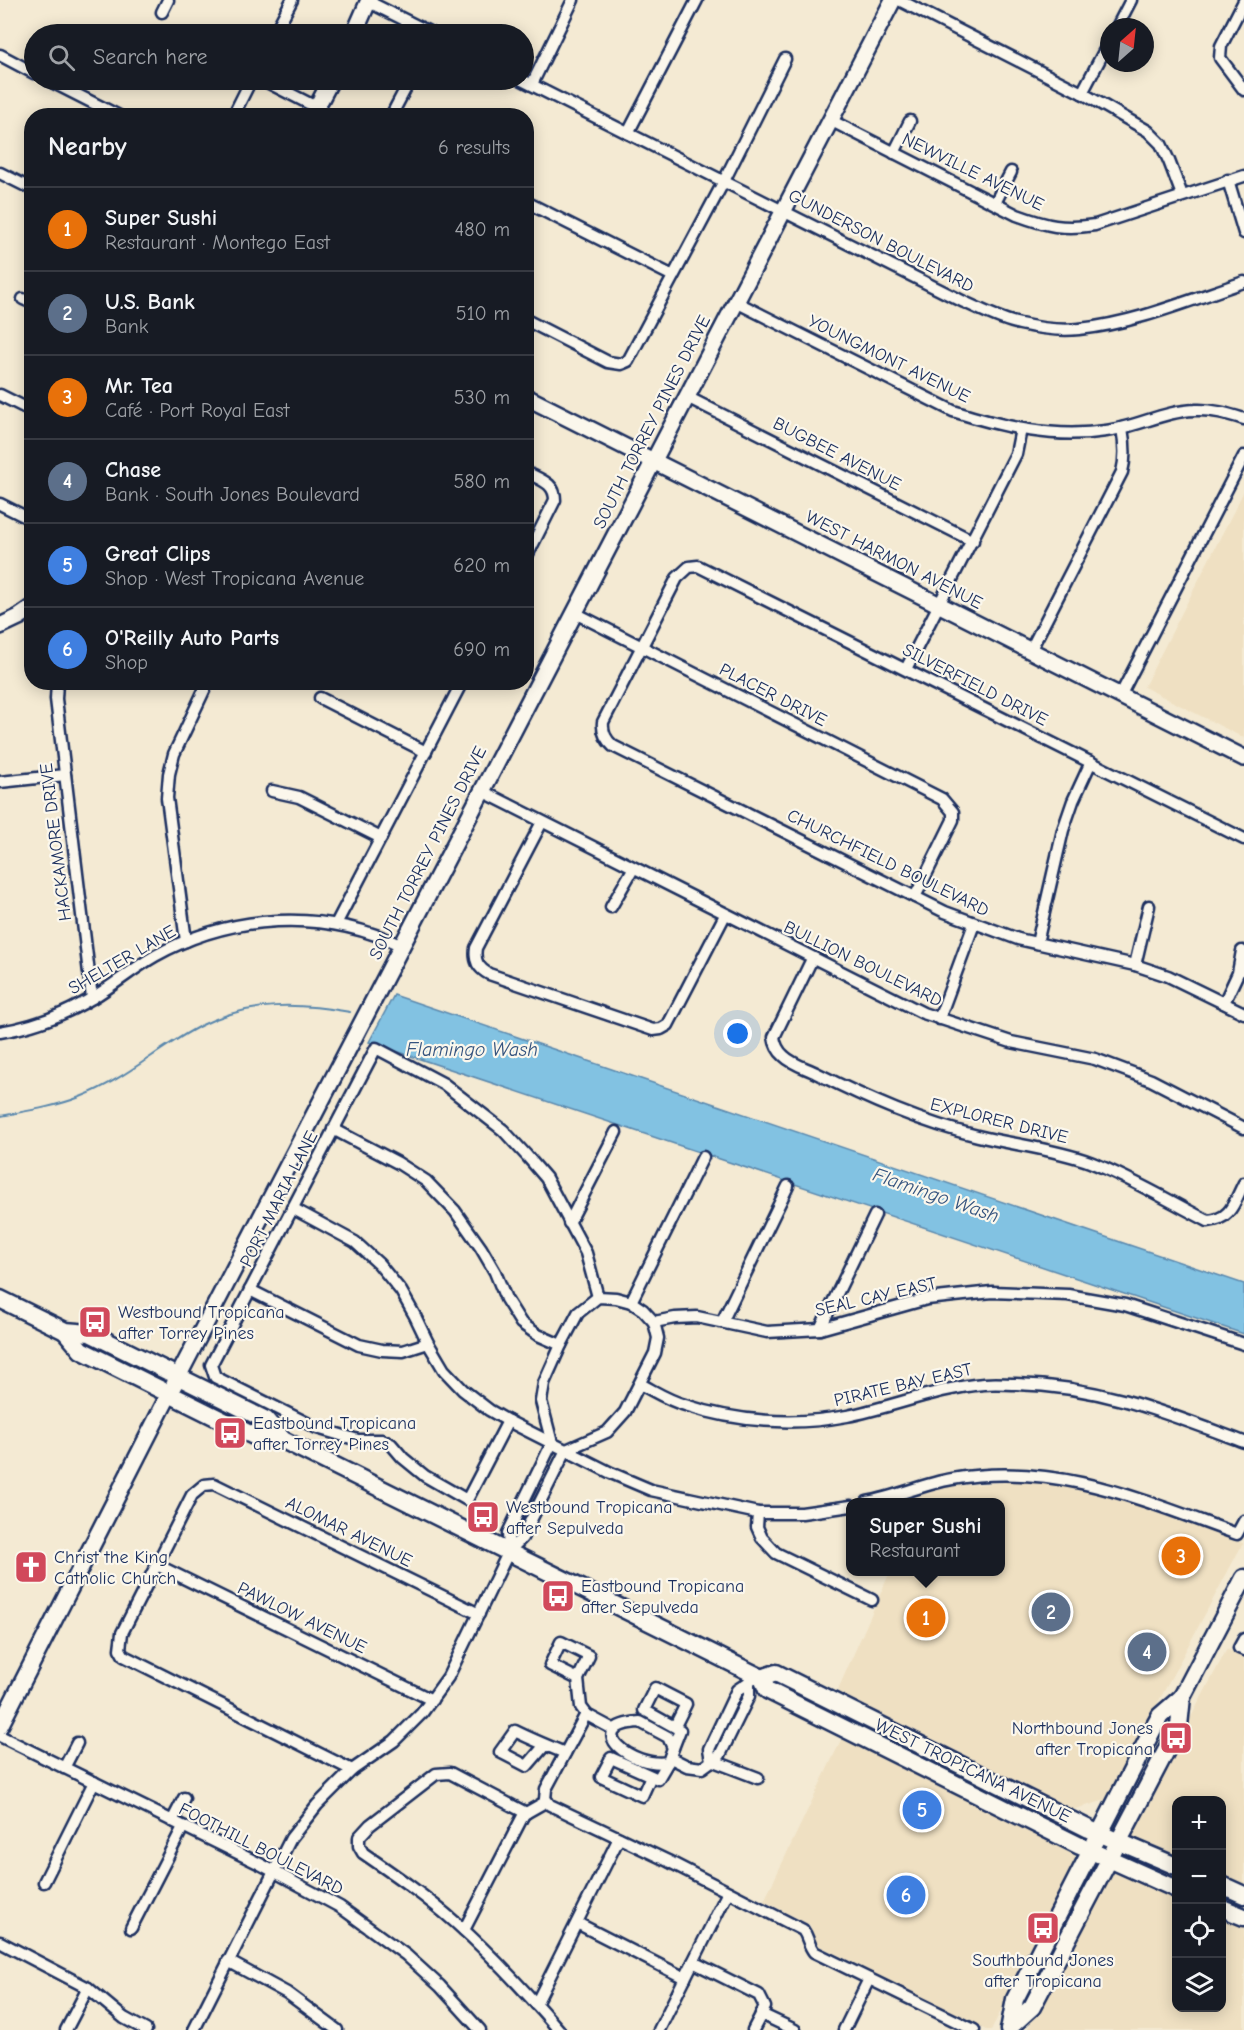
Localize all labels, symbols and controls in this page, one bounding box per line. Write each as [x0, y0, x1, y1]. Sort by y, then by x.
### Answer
north arrow [1100, 18, 1154, 72]
search box [24, 24, 534, 90]
icon: search [45, 41, 78, 74]
text: Search here [93, 44, 208, 70]
street label: NEWVILLE AVENUE [899, 129, 1047, 216]
text: Nearby [48, 132, 127, 162]
text: 6 results [438, 136, 510, 159]
street label: GUNDERSON BOULEVARD [785, 185, 977, 297]
text: Super Sushi [105, 205, 217, 231]
text: 1 [64, 218, 71, 241]
text: 480 m [455, 218, 510, 241]
text: Restaurant · Montego East [105, 231, 330, 254]
text: U.S. Bank [105, 289, 195, 315]
text: 2 [63, 302, 72, 325]
text: 510 m [456, 302, 510, 325]
street label: YOUNGMONT AVENUE [804, 311, 974, 407]
street label: SOUTH TORREY PINES DRIVE [589, 312, 715, 532]
text: Bank [105, 315, 148, 338]
text: Mr. Tea [105, 373, 173, 399]
text: 3 [63, 386, 72, 409]
text: 530 m [454, 386, 510, 409]
text: Café · Port Royal East [105, 399, 289, 422]
street label: BUGBEE AVENUE [770, 413, 905, 495]
text: Chase [105, 457, 161, 483]
text: 4 [63, 470, 72, 493]
text: 580 m [453, 470, 510, 493]
text: Bank · South Jones Boulevard [105, 483, 360, 506]
street label: WEST HARMON AVENUE [802, 506, 986, 614]
text: Great Clips [105, 541, 210, 567]
text: 5 [62, 554, 73, 577]
text: 620 m [453, 554, 510, 577]
text: Shop · West Tropicana Avenue [105, 567, 364, 590]
text: O'Reilly Auto Parts [105, 625, 279, 651]
text: 6 [62, 638, 73, 661]
text: 690 m [453, 638, 510, 661]
street label: SILVERFIELD DRIVE [899, 639, 1051, 731]
text: Shop [105, 651, 148, 674]
street label: PLACER DRIVE [716, 659, 830, 731]
street label: SOUTH TORREY PINES DRIVE [365, 743, 491, 963]
street label: HACKAMORE DRIVE [36, 762, 76, 922]
street label: CHURCHFIELD BOULEVARD [784, 805, 992, 921]
street label: BULLION BOULEVARD [780, 917, 946, 1011]
street label: SHELTER LANE [65, 921, 179, 999]
your location [723, 1019, 752, 1048]
water label: Flamingo Wash [406, 1038, 538, 1061]
street label: EXPLORER DRIVE [928, 1094, 1070, 1148]
street label: PORT MARIA LANE [236, 1127, 322, 1270]
water label: Flamingo Wash [870, 1163, 1002, 1227]
street label: SEAL CAY EAST [813, 1273, 939, 1321]
place label: Westbound Tropicana after Torrey Pines [118, 1302, 285, 1344]
bus stop icon: Westbound Tropicana after Torrey Pines [77, 1304, 113, 1340]
street label: PIRATE BAY EAST [832, 1359, 975, 1411]
place label: Eastbound Tropicana after Torrey Pines [253, 1413, 416, 1455]
bus stop icon: Eastbound Tropicana after Torrey Pines [212, 1415, 248, 1451]
street label: ALOMAR AVENUE [282, 1492, 416, 1572]
place label: Westbound Tropicana after Sepulveda [506, 1497, 673, 1539]
popup [846, 1498, 1005, 1576]
bus stop icon: Westbound Tropicana after Sepulveda [465, 1499, 501, 1535]
text: Super Sushi [869, 1513, 982, 1539]
pin: 3 [1162, 1534, 1200, 1578]
text: Restaurant [869, 1539, 960, 1562]
place label: Christ the King Catholic Church [54, 1547, 176, 1589]
church icon: Christ the King Catholic Church [13, 1549, 49, 1585]
place label: Eastbound Tropicana after Sepulveda [581, 1576, 744, 1618]
street label: PAWLOW AVENUE [234, 1578, 370, 1658]
bus stop icon: Eastbound Tropicana after Sepulveda [540, 1578, 576, 1614]
pin: 2 [1032, 1590, 1070, 1634]
pin: 1 [906, 1596, 946, 1640]
pin: 4 [1128, 1630, 1166, 1674]
street label: WEST TROPICANA AVENUE [872, 1714, 1074, 1828]
place label: Northbound Jones after Tropicana [1012, 1718, 1153, 1760]
bus stop icon: Northbound Jones after Tropicana [1158, 1720, 1194, 1756]
pin: 5 [902, 1788, 942, 1832]
map controls [1172, 1796, 1226, 2012]
button: + [1172, 1796, 1226, 1850]
street label: FOOTHILL BOULEVARD [175, 1798, 347, 1900]
button: − [1172, 1850, 1226, 1904]
pin: 6 [886, 1872, 926, 1918]
button: locate [1172, 1904, 1226, 1958]
bus stop icon: Southbound Jones after Tropicana [1025, 1910, 1061, 1946]
place label: Southbound Jones after Tropicana [972, 1950, 1114, 1992]
button: layers [1172, 1958, 1226, 2012]

